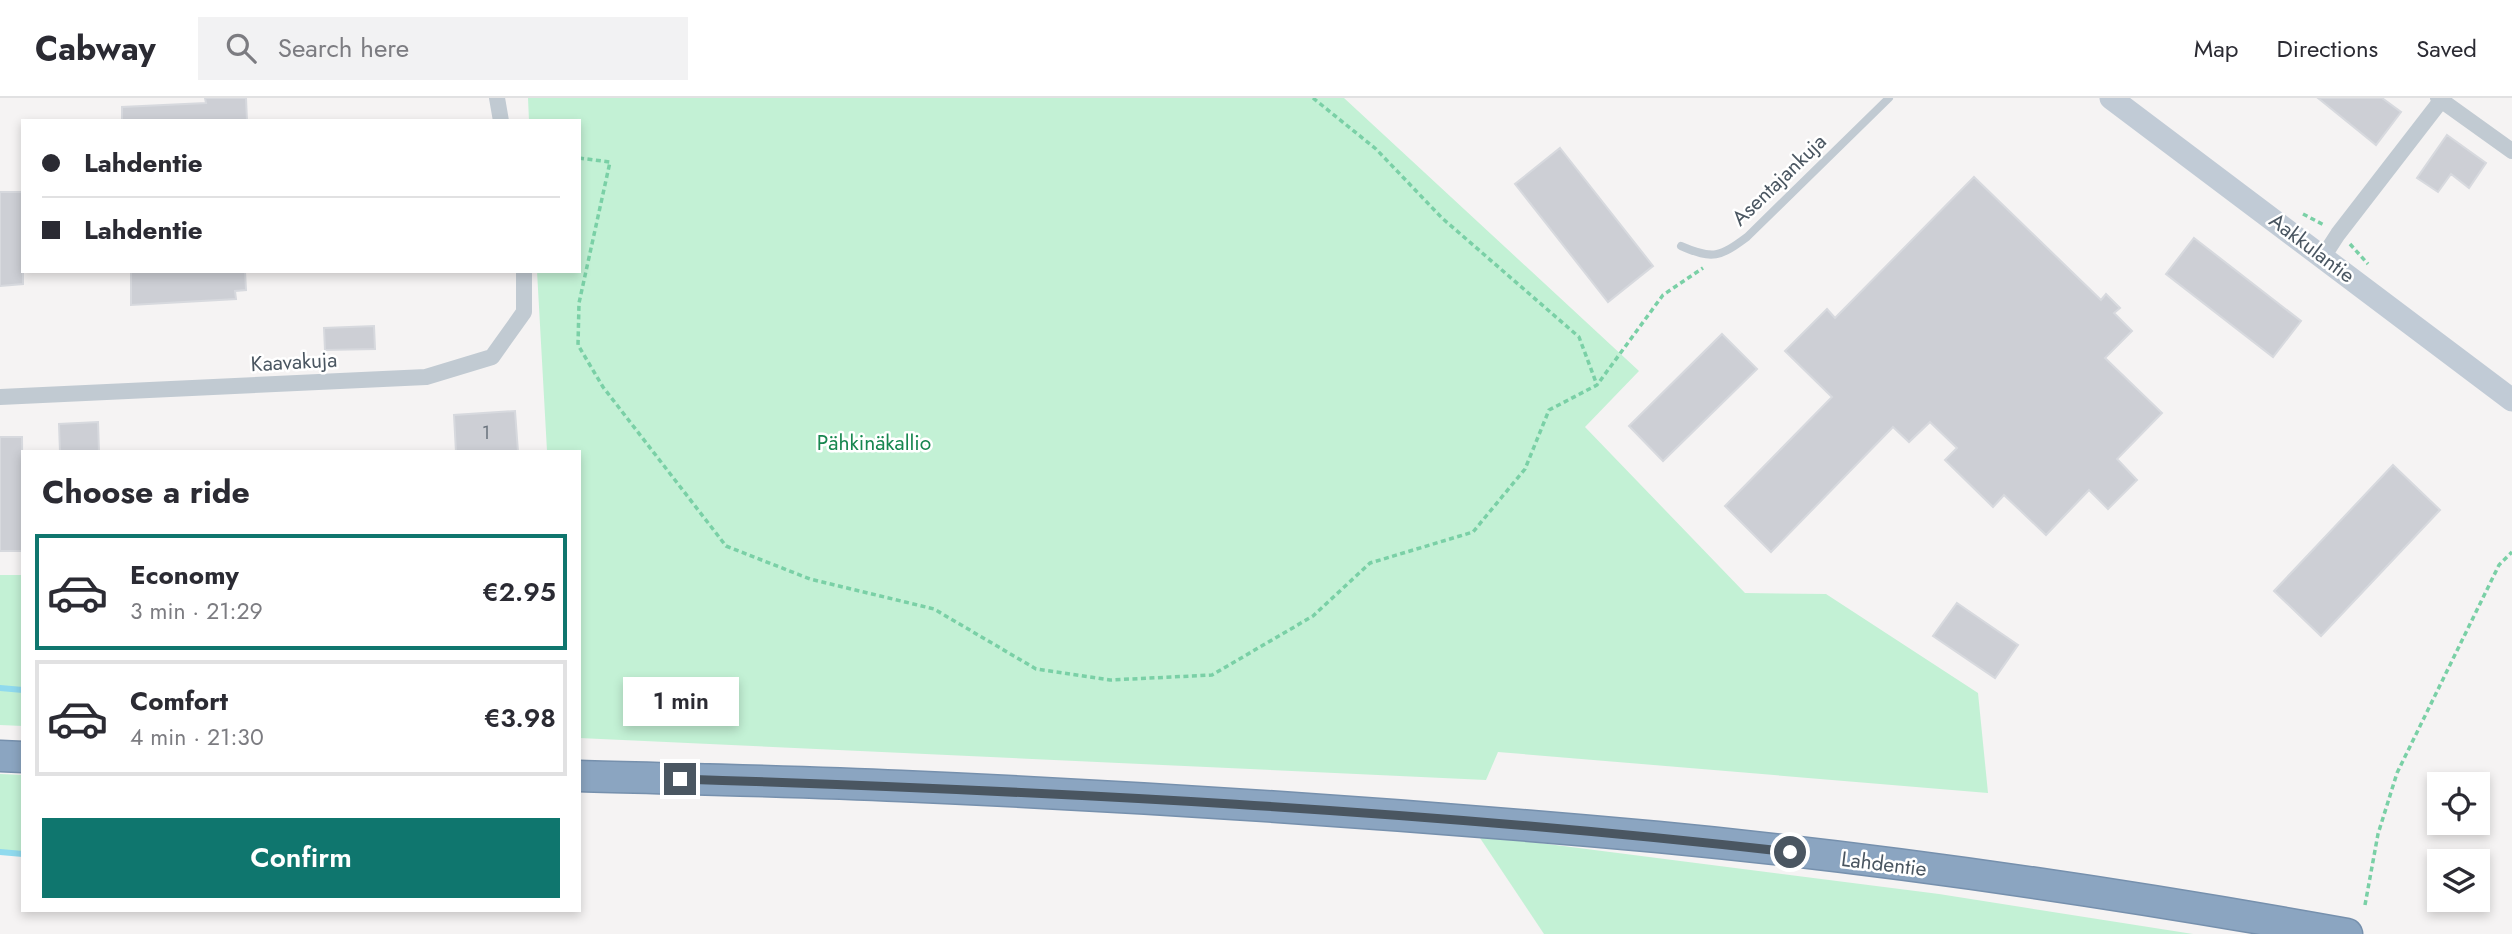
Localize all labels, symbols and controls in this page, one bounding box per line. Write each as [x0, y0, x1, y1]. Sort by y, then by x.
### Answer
search box [198, 17, 688, 80]
text: Cabway [35, 25, 156, 72]
icon: search [222, 29, 260, 67]
text: Search here [278, 29, 409, 67]
text: Map [2194, 31, 2239, 66]
text: Directions [2277, 31, 2378, 66]
text: Saved [2416, 31, 2477, 66]
street label: Asentajankuja [1725, 127, 1833, 233]
text: Lahdentie [84, 144, 203, 182]
street label: Aakkulantie [2263, 206, 2361, 290]
text: Lahdentie [84, 211, 203, 249]
street label: Kaavakuja [250, 345, 338, 379]
house number: 1 [482, 420, 490, 446]
park label: Pähkinäkallio [817, 428, 931, 458]
text: Choose a ride [42, 469, 250, 515]
text: Economy [130, 556, 239, 594]
icon: car [46, 561, 109, 624]
text: €2.95 [482, 573, 556, 611]
text: 3 min · 21:29 [130, 594, 263, 628]
callout: 1 min [622, 678, 738, 726]
text: Comfort [130, 682, 228, 720]
text: 1 min [653, 684, 709, 718]
icon: car [46, 687, 109, 750]
text: €3.98 [484, 699, 556, 737]
text: 4 min · 21:30 [130, 720, 264, 754]
route end [664, 763, 696, 795]
map controls [2427, 772, 2490, 912]
button: locate [2427, 772, 2490, 835]
button: Confirm [42, 818, 560, 898]
route start [1774, 836, 1806, 868]
street label: Lahdentie [1840, 844, 1929, 884]
button: layers [2427, 849, 2490, 912]

